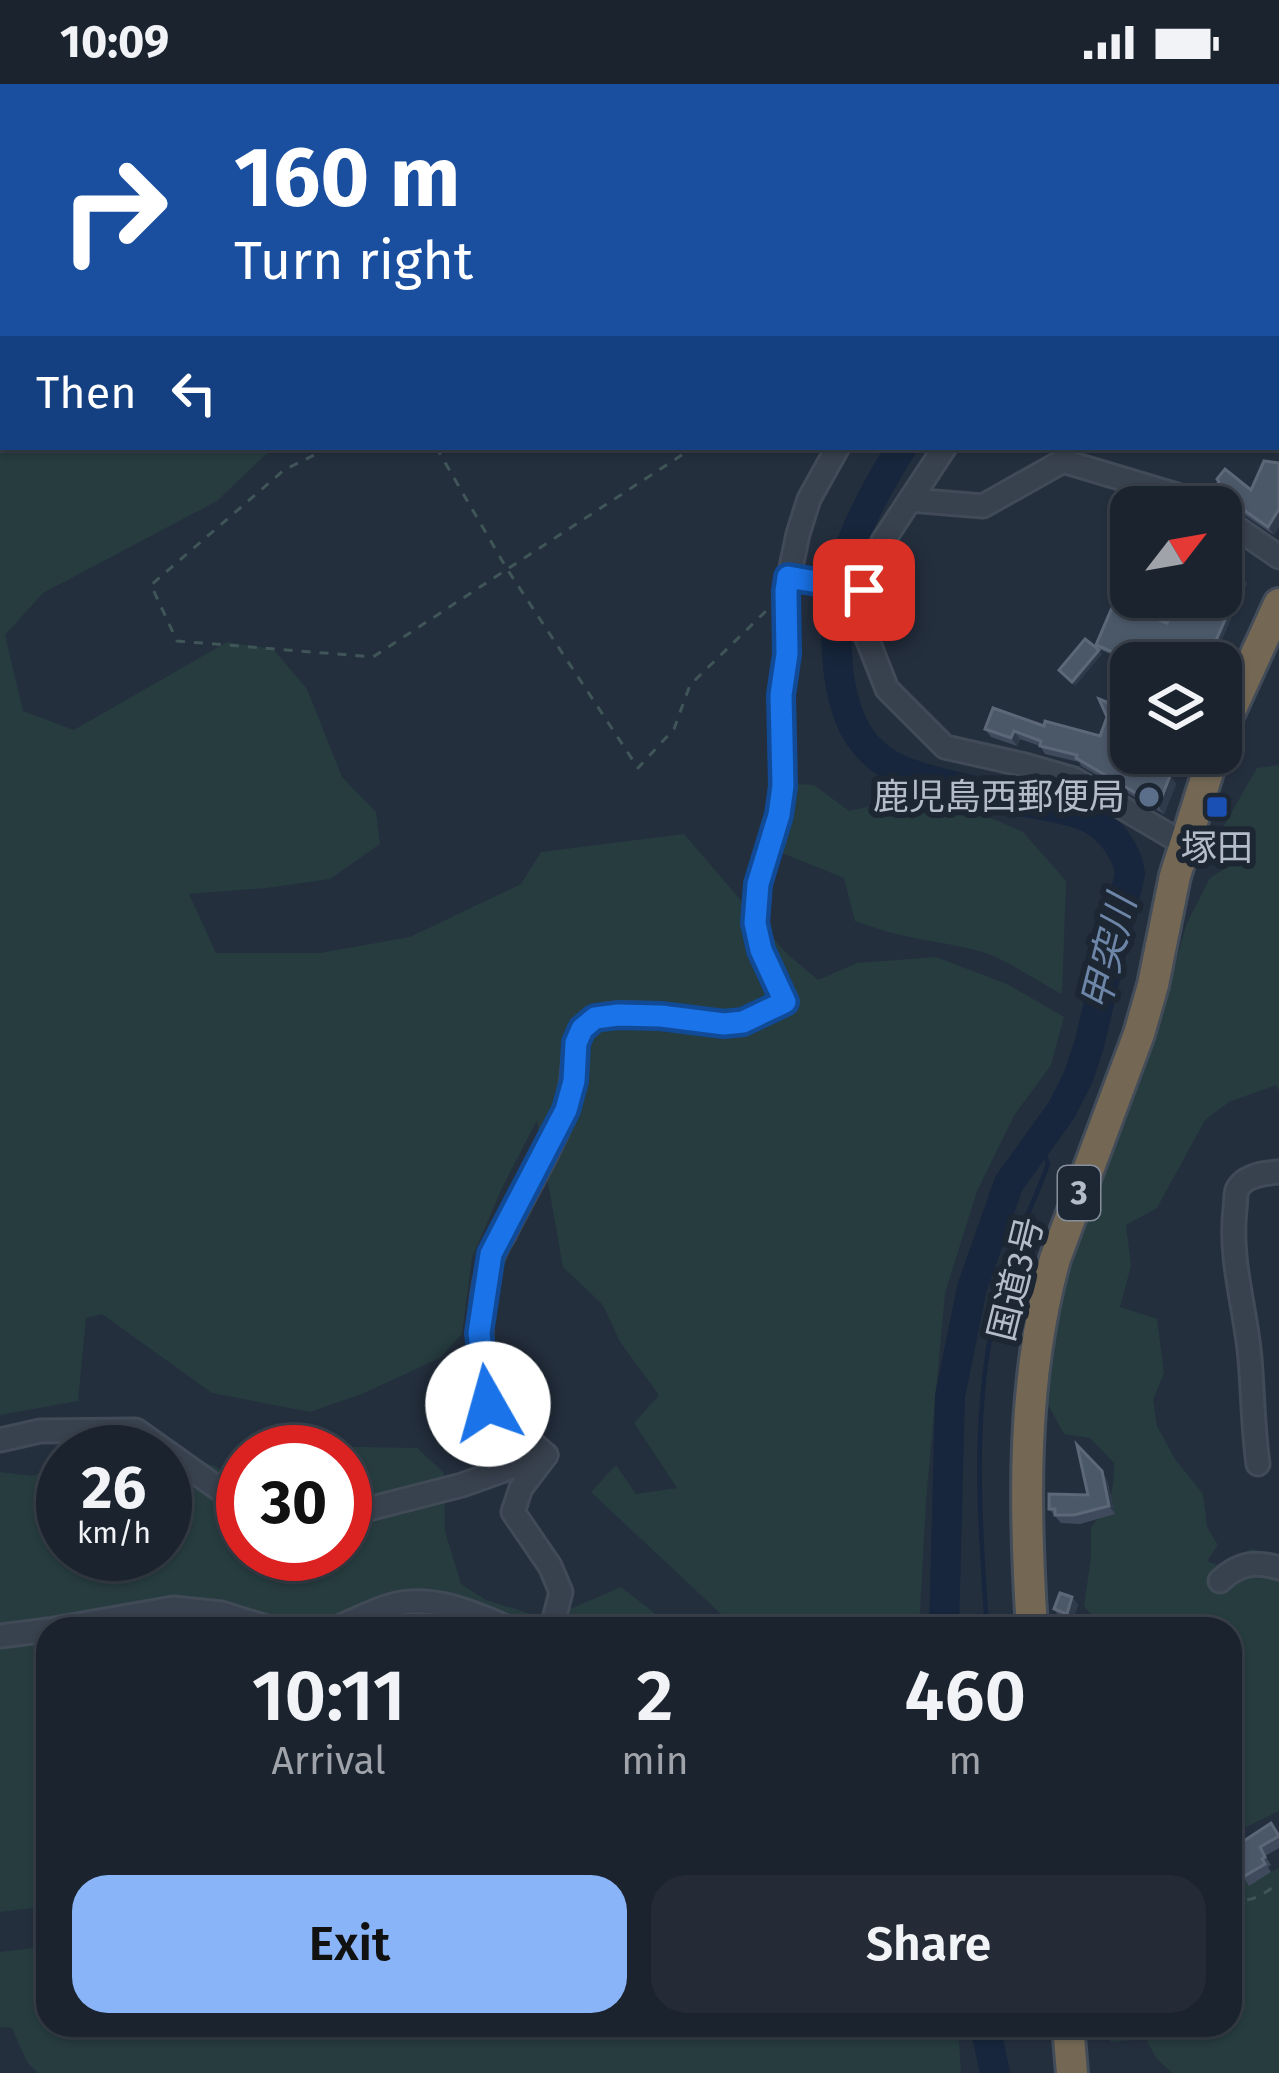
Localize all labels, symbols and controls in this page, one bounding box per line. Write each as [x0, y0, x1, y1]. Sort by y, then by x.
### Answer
text: 10:09 [60, 15, 169, 69]
text: 160 m [234, 127, 460, 228]
icon: right [36, 132, 192, 288]
text: Turn right [234, 229, 473, 293]
icon: left [161, 360, 227, 426]
text: Then [36, 366, 137, 420]
north arrow [1110, 486, 1242, 618]
map controls [1110, 486, 1242, 774]
pin [813, 539, 915, 641]
icon: arrive [831, 557, 897, 623]
button: layers [1110, 642, 1242, 774]
place label: 鹿児島西郵便局 [873, 775, 1125, 819]
marker: 鹿児島西郵便局 [1136, 784, 1162, 810]
marker: 塚田 [1204, 794, 1230, 820]
place label: 塚田 [1181, 826, 1253, 870]
water label: 甲突川 [1073, 887, 1146, 1015]
road number: 3 [1058, 1166, 1100, 1220]
street label: 国道3号 [979, 1213, 1053, 1345]
position arrow [425, 1341, 551, 1467]
speed limit sign: 30 [216, 1425, 372, 1581]
text: 26 [82, 1452, 146, 1524]
text: km/h [77, 1515, 151, 1551]
text: 10:11 [252, 1653, 406, 1739]
text: 2 [637, 1653, 673, 1739]
text: 460 [904, 1653, 1026, 1739]
text: Arrival [272, 1738, 386, 1784]
text: min [621, 1738, 689, 1784]
text: m [949, 1738, 982, 1784]
button: Exit [72, 1875, 627, 2013]
button: Share [651, 1875, 1206, 2013]

